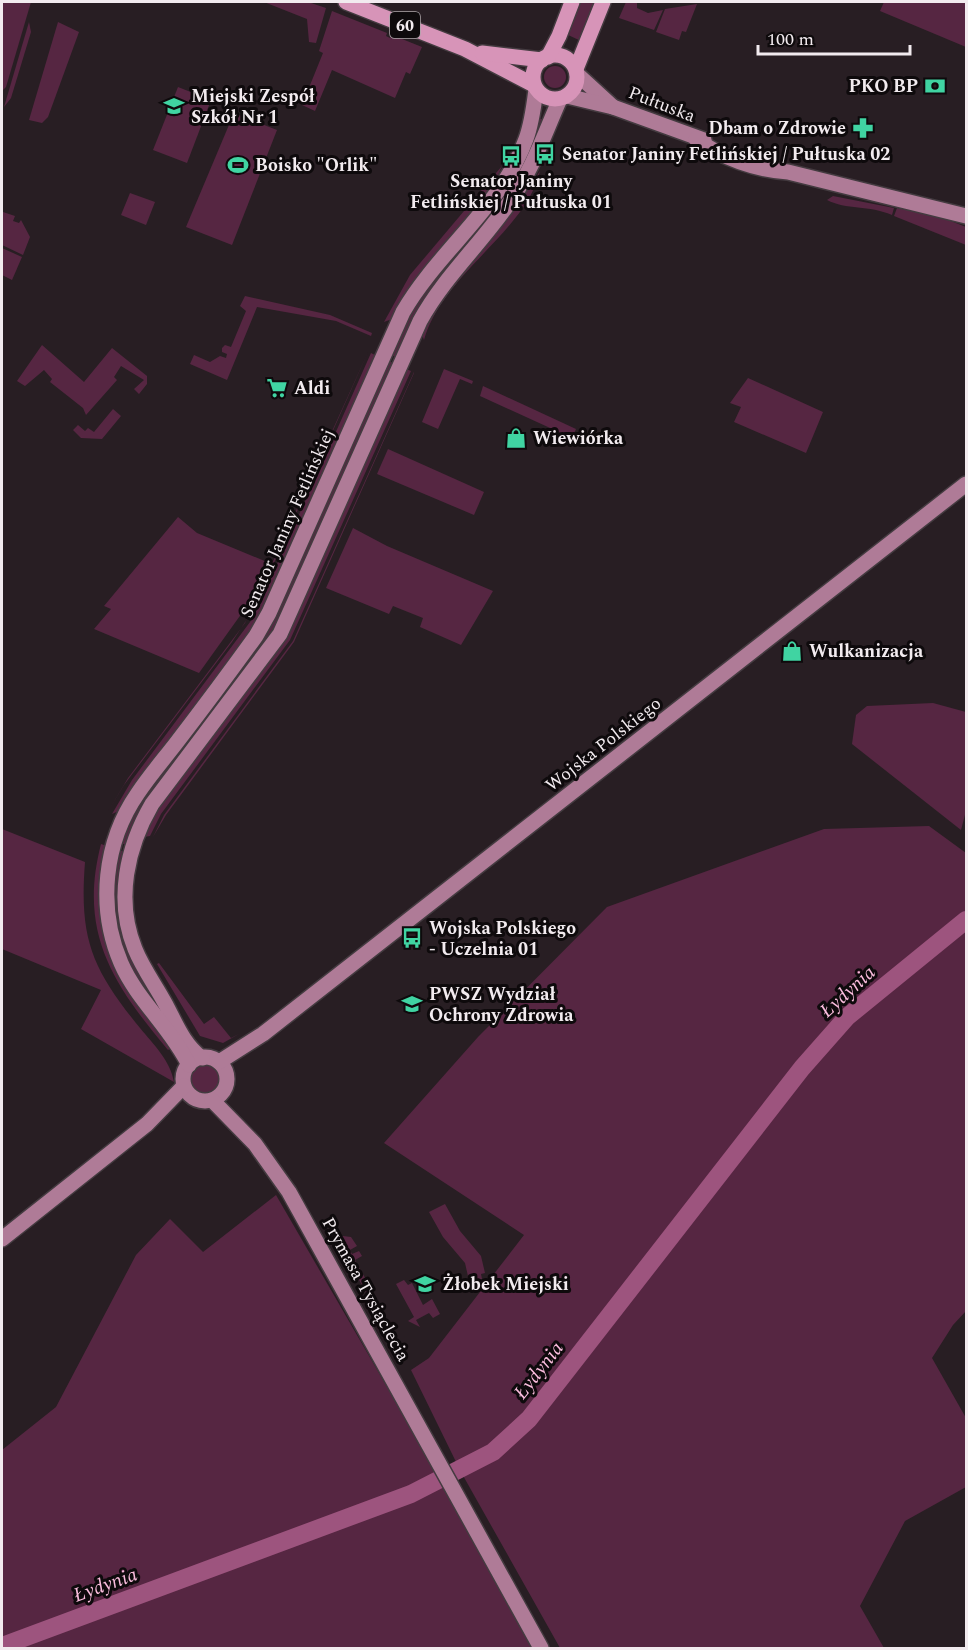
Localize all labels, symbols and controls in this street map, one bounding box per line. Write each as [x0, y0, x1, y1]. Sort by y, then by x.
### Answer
road number: 60 [390, 12, 420, 38]
scale bar [758, 18, 910, 56]
text: 100 m [767, 26, 814, 53]
place label: PKO BP [849, 73, 918, 100]
bank icon: PKO BP [923, 74, 947, 98]
street label: Pułtuska [624, 79, 699, 130]
place label: Miejski Zespół Szkół Nr 1 [191, 83, 315, 131]
school or university icon: Miejski Zespół Szkół Nr 1 [162, 94, 186, 118]
place label: Dbam o Zdrowie [708, 115, 846, 142]
pharmacy icon: Dbam o Zdrowie [851, 116, 875, 140]
place label: Senator Janiny Fetlińskiej / Pułtuska 02 [562, 141, 890, 168]
bus stop icon: Senator Janiny Fetlińskiej / Pułtuska 02 [533, 142, 557, 166]
bus stop icon: Senator Janiny Fetlińskiej / Pułtuska 01 [499, 144, 523, 168]
place label: Boisko "Orlik" [255, 152, 377, 179]
sports icon: Boisko "Orlik" [226, 153, 250, 177]
place label: Senator Janiny Fetlińskiej / Pułtuska 01 [410, 168, 612, 216]
place label: Aldi [294, 375, 330, 402]
supermarket icon: Aldi [265, 376, 289, 400]
street label: Senator Janiny Fetlińskiej [233, 424, 341, 622]
place label: Wiewiórka [533, 425, 624, 452]
shop icon: Wiewiórka [504, 426, 528, 450]
place label: Wulkanizacja [809, 638, 924, 665]
shop icon: Wulkanizacja [780, 639, 804, 663]
street label: Wojska Polskiego [540, 690, 667, 798]
place label: Wojska Polskiego - Uczelnia 01 [429, 915, 576, 963]
bus stop icon: Wojska Polskiego - Uczelnia 01 [400, 926, 424, 950]
water label: Łydynia [813, 958, 882, 1025]
place label: PWSZ Wydział Ochrony Zdrowia [429, 981, 574, 1029]
school or university icon: PWSZ Wydział Ochrony Zdrowia [400, 992, 424, 1016]
street label: Prymasa Tysiąclecia [315, 1212, 416, 1366]
place label: Żłobek Miejski [442, 1271, 569, 1298]
school or university icon: Żłobek Miejski [413, 1272, 437, 1296]
water label: Łydynia [507, 1335, 571, 1406]
water label: Łydynia [69, 1559, 142, 1610]

